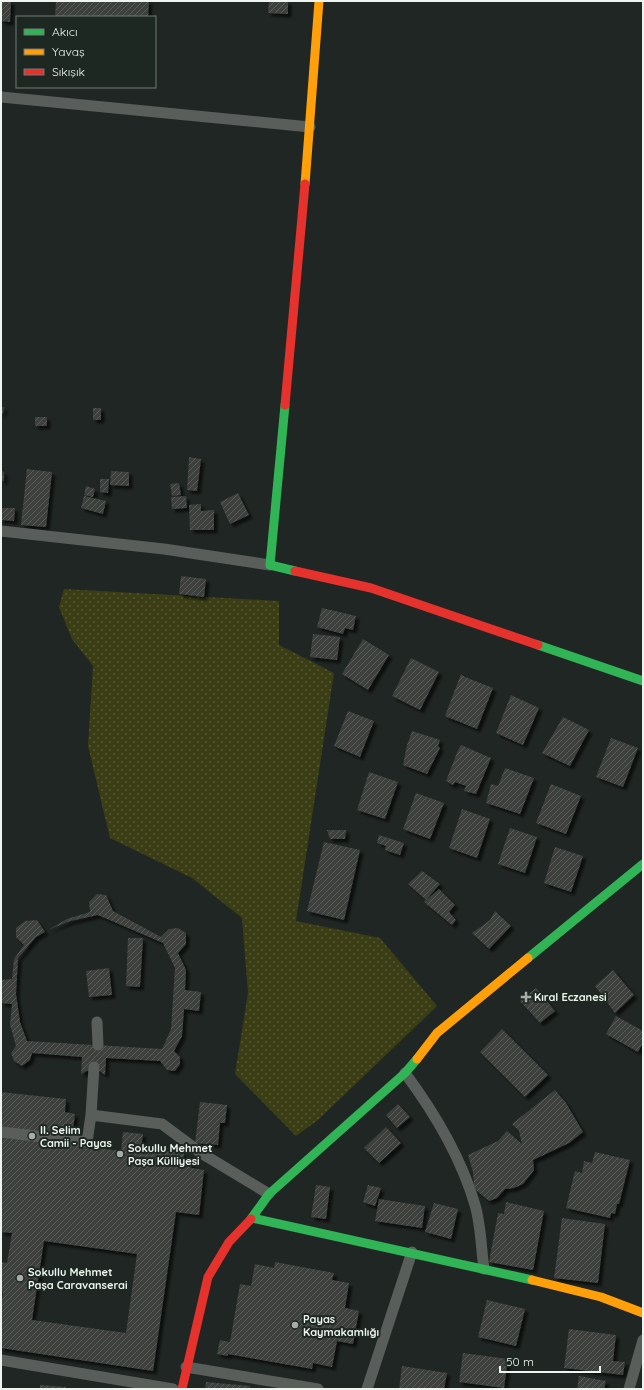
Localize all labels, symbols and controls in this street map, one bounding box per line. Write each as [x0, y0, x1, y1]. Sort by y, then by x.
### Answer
legend [16, 16, 156, 88]
text: Akıcı [52, 24, 78, 39]
text: Yavaş [52, 44, 85, 59]
text: Sıkışık [52, 64, 85, 79]
place label: Kıral Eczanesi [534, 990, 607, 1004]
marker: Kıral Eczanesi [521, 992, 531, 1002]
place label: II. Selim Camii - Payas [40, 1123, 112, 1150]
marker: II. Selim Camii - Payas [27, 1131, 37, 1141]
place label: Sokullu Mehmet Paşa Külliyesi [128, 1141, 213, 1168]
marker: Sokullu Mehmet Paşa Külliyesi [115, 1149, 125, 1159]
place label: Sokullu Mehmet Paşa Caravanserai [28, 1265, 128, 1292]
marker: Sokullu Mehmet Paşa Caravanserai [15, 1273, 25, 1283]
place label: Payas Kaymakamlığı [303, 1312, 379, 1339]
marker: Payas Kaymakamlığı [290, 1320, 300, 1330]
scale bar [500, 1348, 600, 1374]
text: 50 m [506, 1354, 534, 1369]

